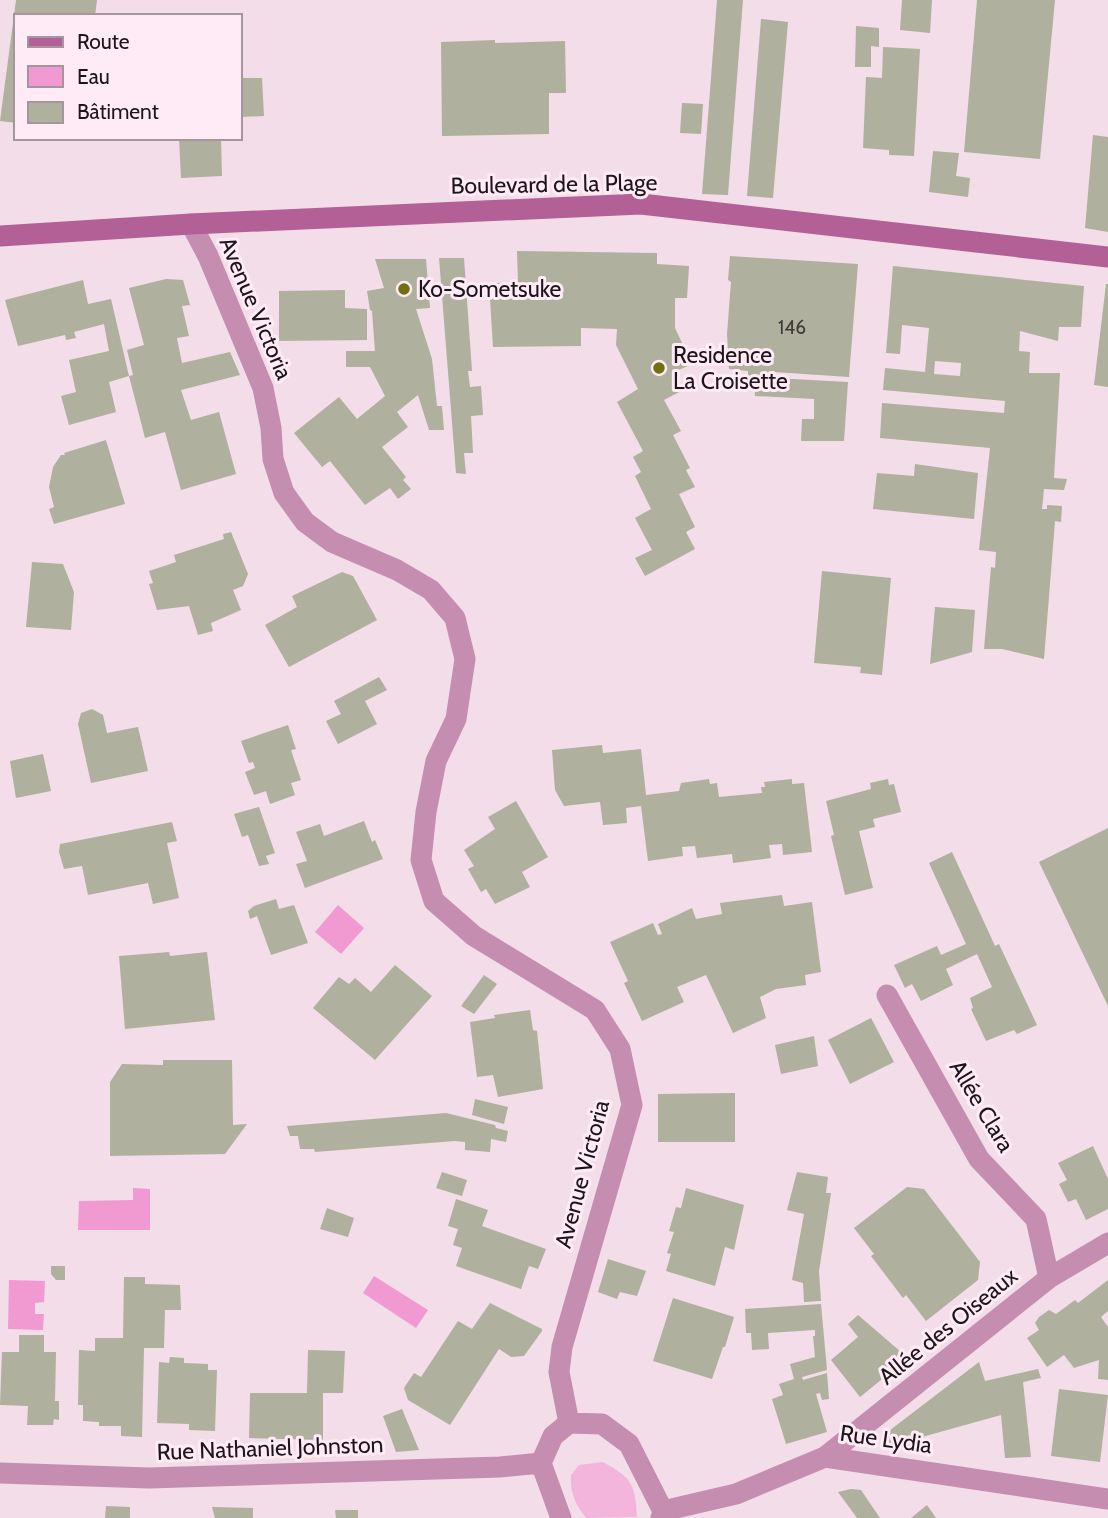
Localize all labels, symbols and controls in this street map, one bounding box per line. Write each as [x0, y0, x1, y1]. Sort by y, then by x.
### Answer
legend [14, 14, 242, 140]
text: Route [77, 29, 130, 54]
text: Eau [77, 64, 110, 89]
text: Bâtiment [77, 99, 159, 124]
street label: Boulevard de la Plage [450, 168, 658, 200]
street label: Avenue Victoria [213, 233, 299, 383]
place label: Ko-Sometsuke [418, 275, 561, 303]
marker: Ko-Sometsuke [396, 281, 412, 297]
house number: 146 [778, 316, 806, 339]
place label: Residence La Croisette [673, 341, 788, 395]
marker: Residence La Croisette [651, 360, 667, 376]
street label: Allée Clara [944, 1055, 1020, 1157]
street label: Avenue Victoria [549, 1097, 615, 1251]
street label: Allée des Oiseaux [873, 1261, 1023, 1391]
street label: Rue Lydia [838, 1419, 934, 1459]
street label: Rue Nathaniel Johnston [156, 1430, 384, 1466]

